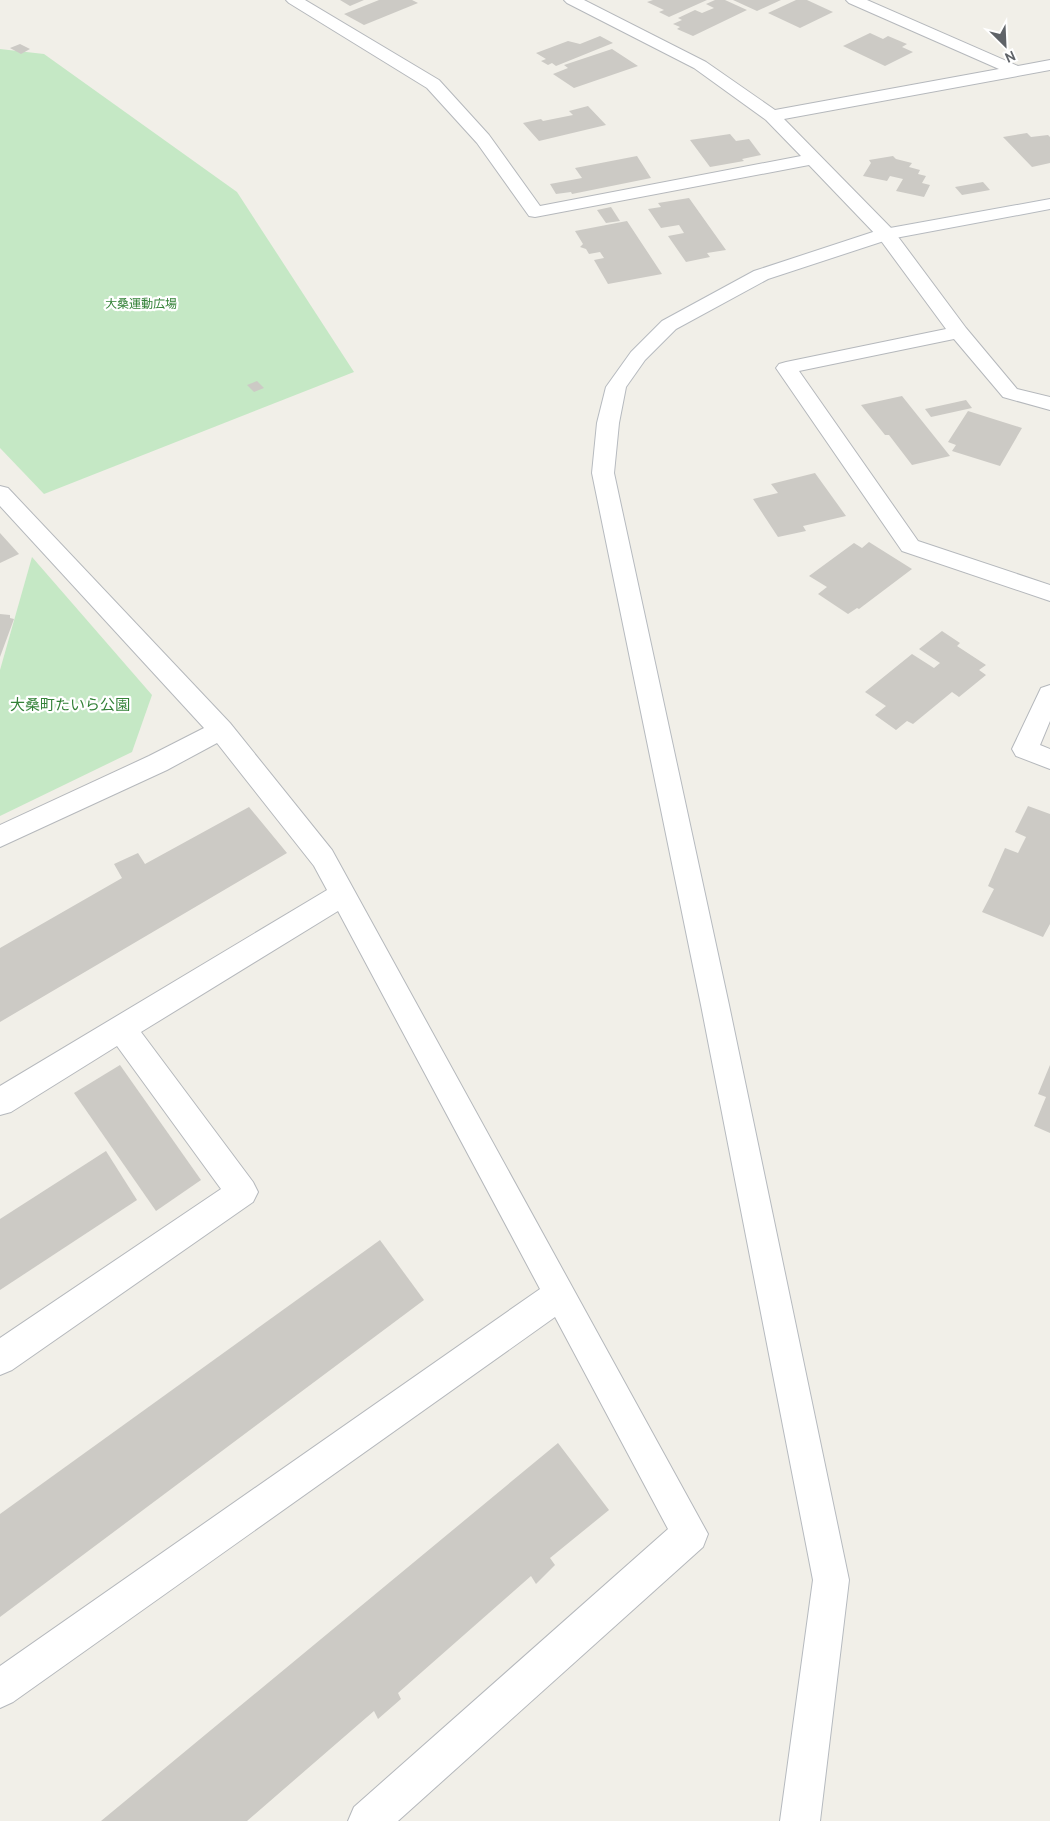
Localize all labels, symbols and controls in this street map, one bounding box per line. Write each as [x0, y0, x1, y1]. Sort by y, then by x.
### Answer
north arrow [980, 20, 1030, 70]
text: N [1002, 47, 1018, 67]
park label: 大桑運動広場 [105, 296, 177, 311]
park label: 大桑町たいら公園 [10, 696, 130, 714]

